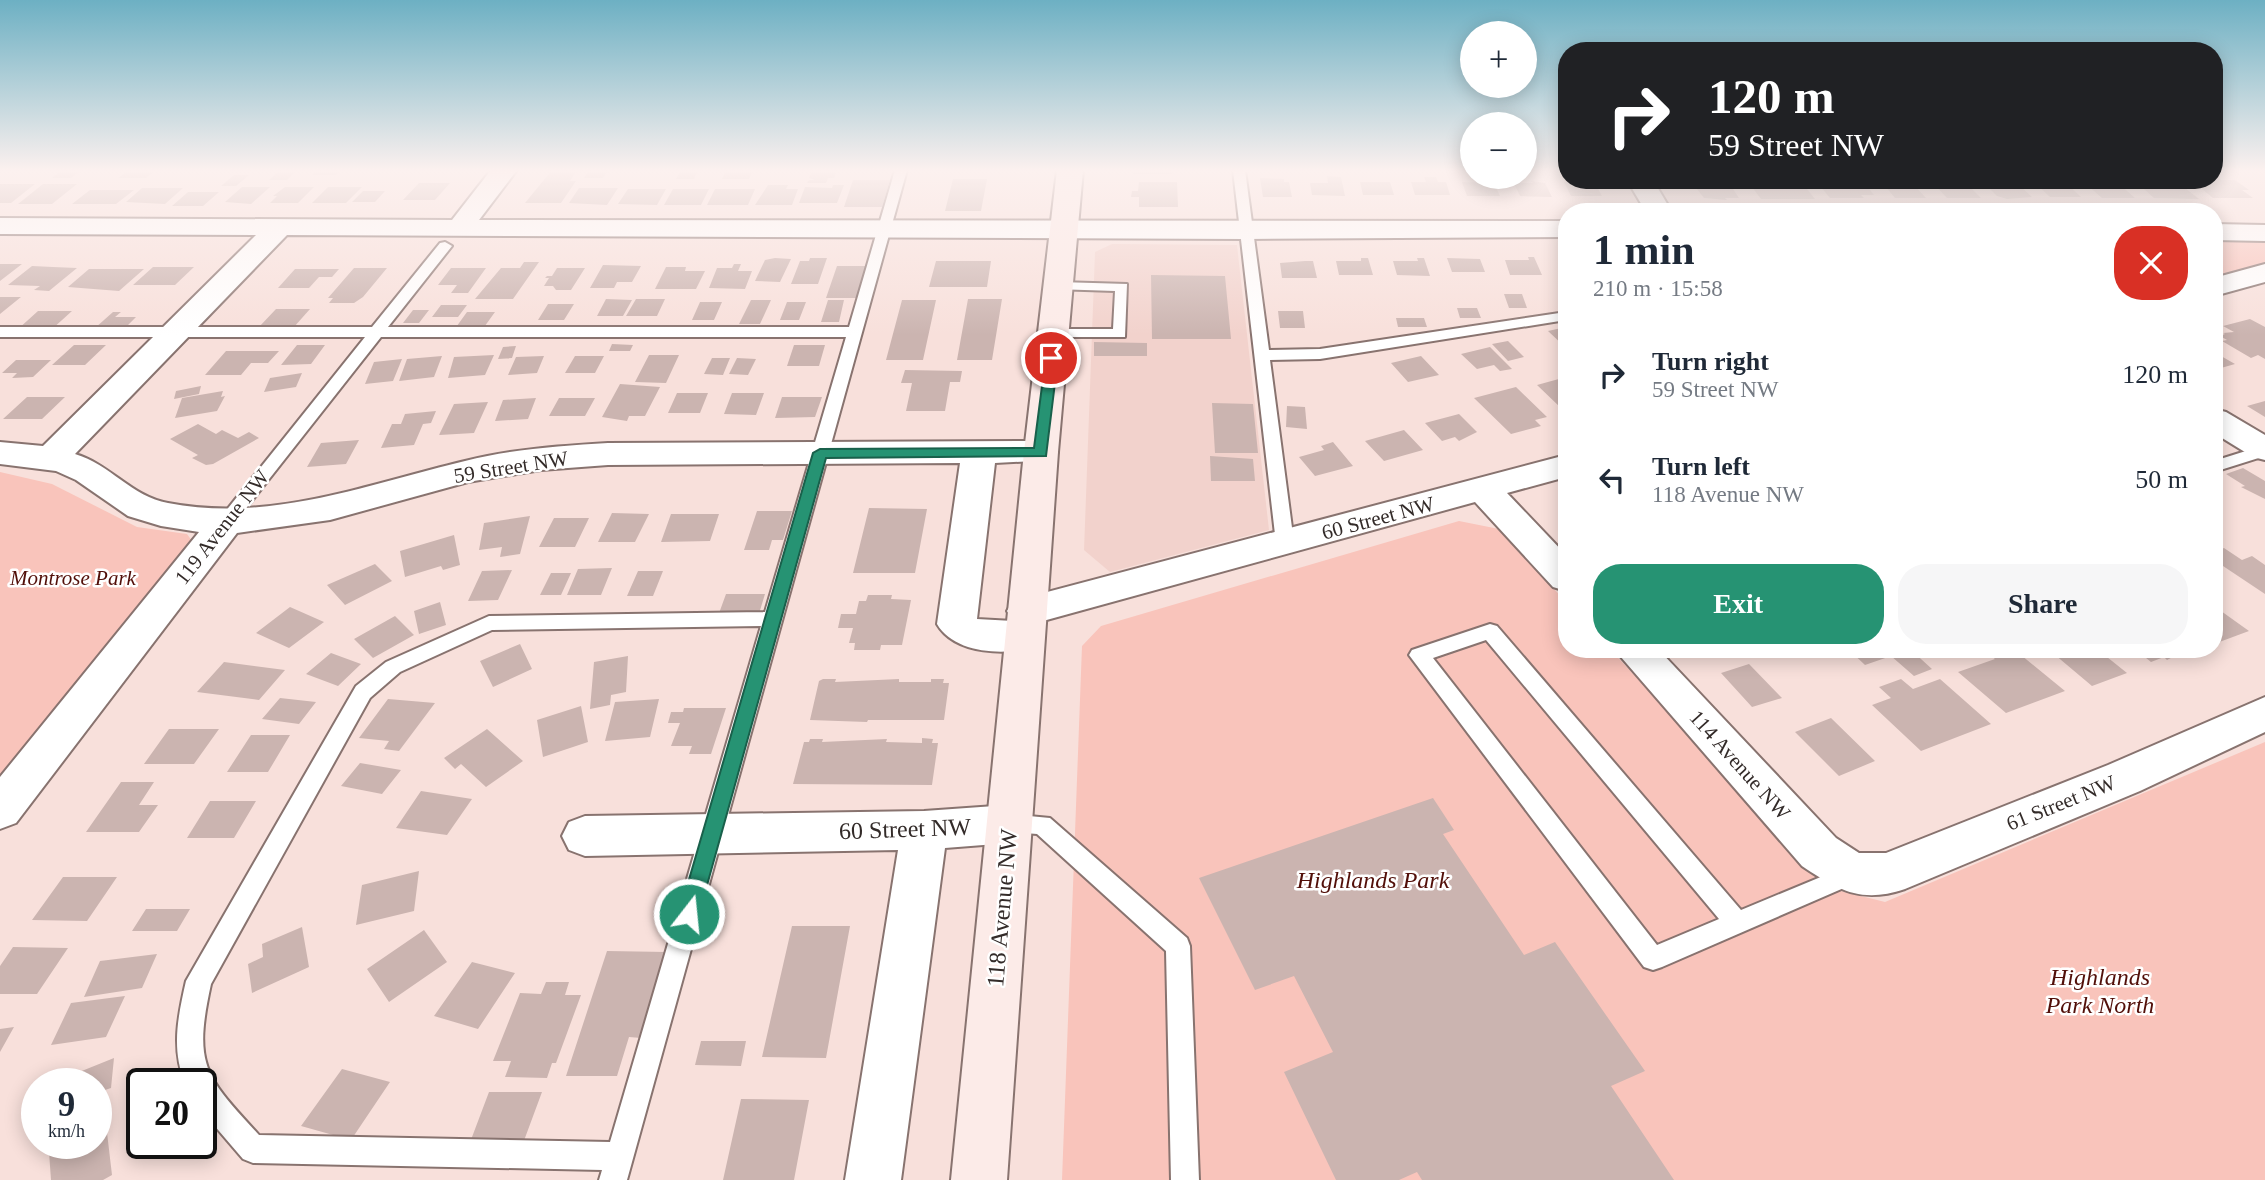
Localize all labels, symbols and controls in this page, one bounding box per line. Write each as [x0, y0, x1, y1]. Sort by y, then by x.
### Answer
map controls [1460, 21, 1537, 189]
button: + [1460, 21, 1537, 98]
text: 120 m [1708, 69, 1835, 124]
icon: right [1593, 70, 1684, 161]
button: − [1460, 112, 1537, 189]
text: 59 Street NW [1708, 127, 1884, 163]
button: close [2114, 226, 2188, 300]
text: 1 min [1593, 227, 1695, 273]
text: 210 m · 15:58 [1593, 276, 1723, 301]
pin [1021, 328, 1081, 388]
icon: arrive [1032, 339, 1070, 377]
text: Turn right [1652, 347, 1769, 376]
icon: right [1593, 356, 1631, 394]
text: 120 m [2122, 360, 2188, 389]
text: 59 Street NW [1652, 377, 1778, 402]
street label: 59 Street NW [452, 446, 570, 488]
text: Turn left [1652, 452, 1750, 481]
icon: left [1593, 461, 1631, 499]
street label: 119 Avenue NW [170, 465, 274, 589]
text: 50 m [2135, 465, 2188, 494]
text: 118 Avenue NW [1652, 482, 1804, 507]
street label: 60 Street NW [1319, 491, 1437, 545]
button: Exit [1593, 564, 1884, 644]
button: Share [1898, 564, 2188, 644]
park label: Montrose Park [9, 566, 137, 590]
street label: 114 Avenue NW [1685, 705, 1795, 825]
street label: 61 Street NW [2003, 770, 2119, 836]
street label: 60 Street NW [839, 814, 972, 844]
street label: 118 Avenue NW [982, 828, 1022, 988]
park label: Highlands Park [1296, 867, 1450, 893]
position arrow [652, 877, 726, 951]
park label: Highlands Park North [2045, 964, 2154, 1018]
speed limit sign: 20 [126, 1068, 217, 1159]
text: 9 [58, 1085, 75, 1124]
text: km/h [48, 1121, 85, 1141]

